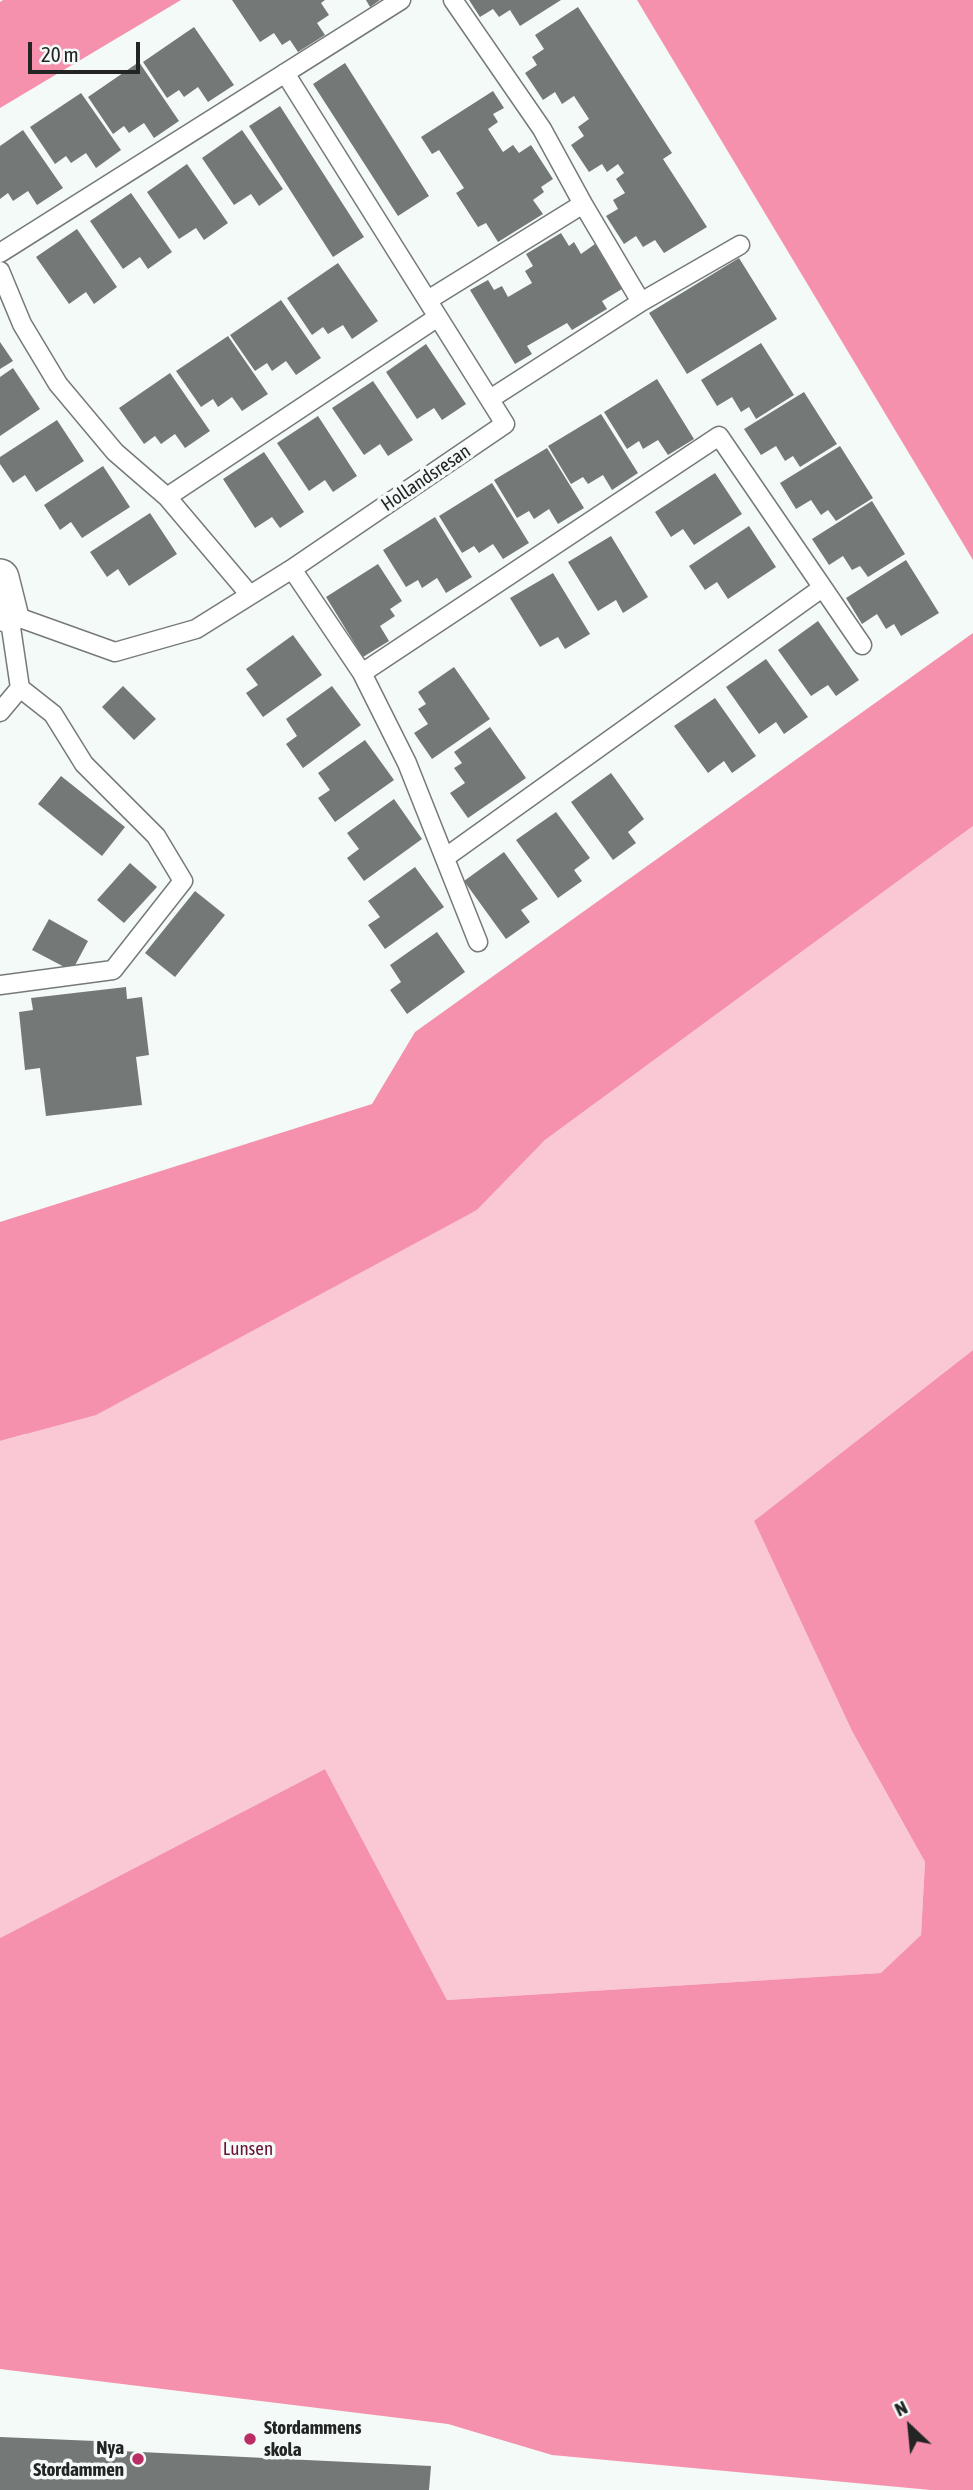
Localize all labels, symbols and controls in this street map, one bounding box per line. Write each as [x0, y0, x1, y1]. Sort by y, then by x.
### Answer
scale bar [32, 28, 144, 72]
text: 20 m [41, 42, 79, 66]
street label: Hollandsresan [377, 440, 475, 516]
park label: Lunsen [223, 2138, 273, 2160]
north arrow [875, 2392, 945, 2462]
text: N [891, 2396, 911, 2420]
place label: Stordammens skola [264, 2417, 362, 2461]
marker: Stordammens skola [242, 2431, 258, 2447]
place label: Nya Stordammen [33, 2437, 124, 2481]
marker: Nya Stordammen [130, 2451, 146, 2467]

